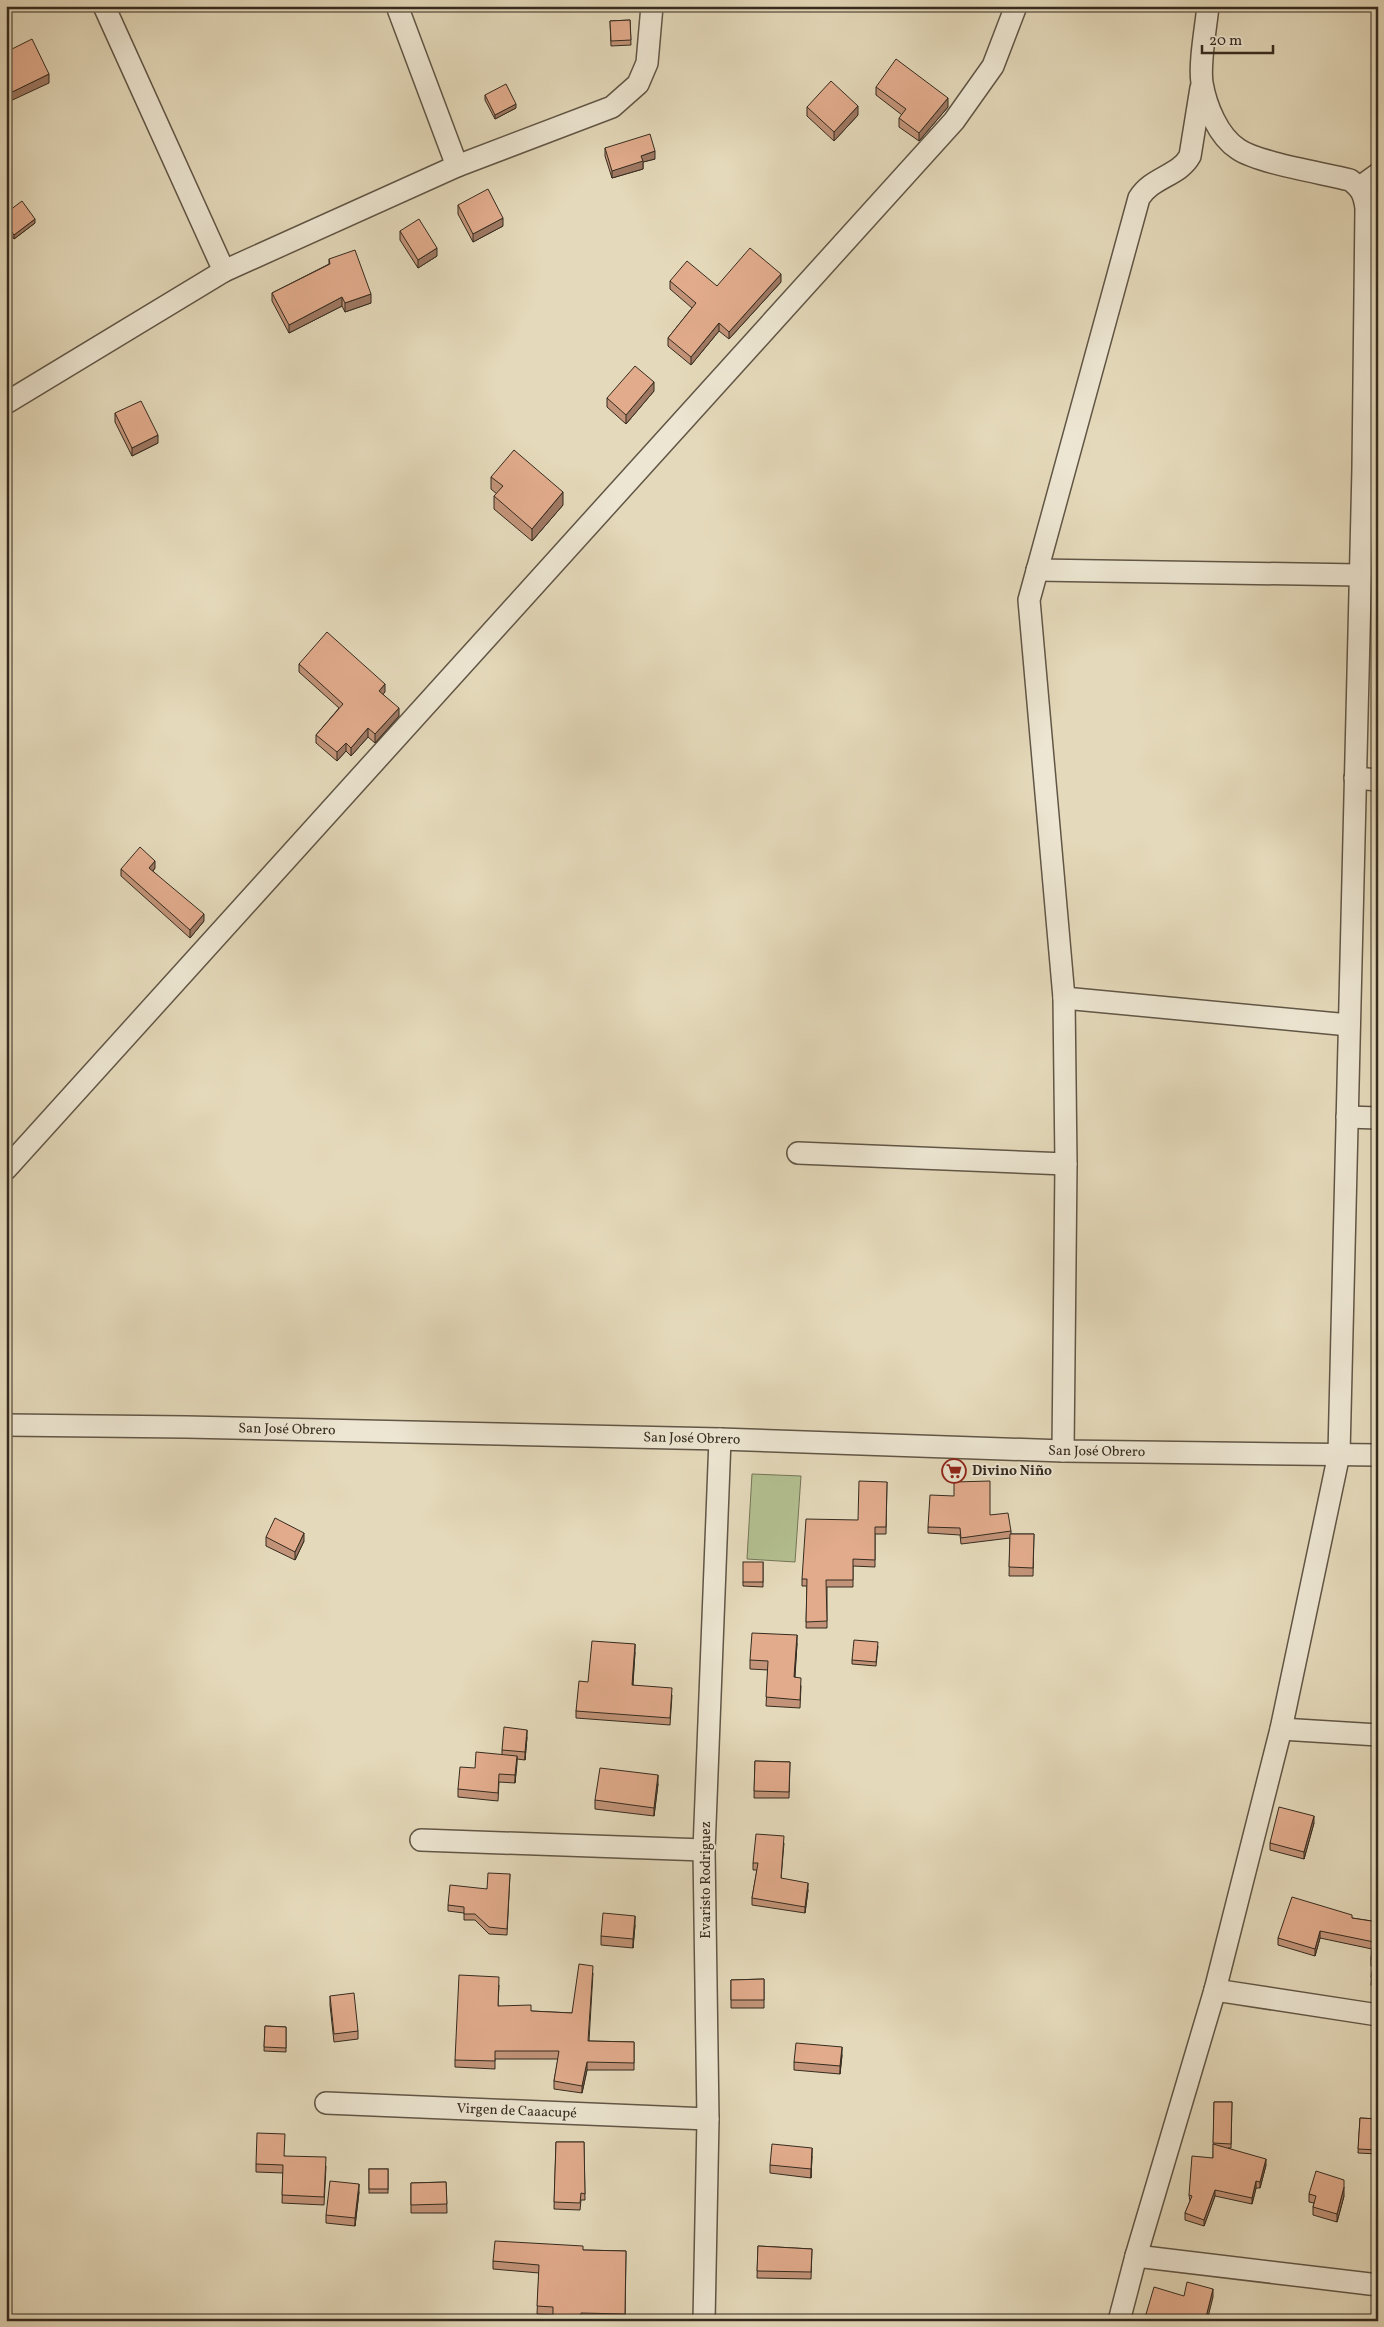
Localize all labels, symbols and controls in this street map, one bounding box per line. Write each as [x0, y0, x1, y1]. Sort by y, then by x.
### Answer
scale bar [1202, 22, 1273, 54]
text: 20 m [1209, 31, 1242, 52]
street label: San José Obrero [238, 1419, 336, 1440]
street label: San José Obrero [643, 1428, 741, 1449]
street label: San José Obrero [1048, 1441, 1145, 1462]
supermarket icon: Divino Niño [941, 1458, 967, 1484]
place label: Divino Niño [972, 1462, 1052, 1481]
street label: Evaristo Rodriguez [697, 1821, 716, 1939]
street label: Virgen de Caaacupé [456, 2099, 578, 2123]

